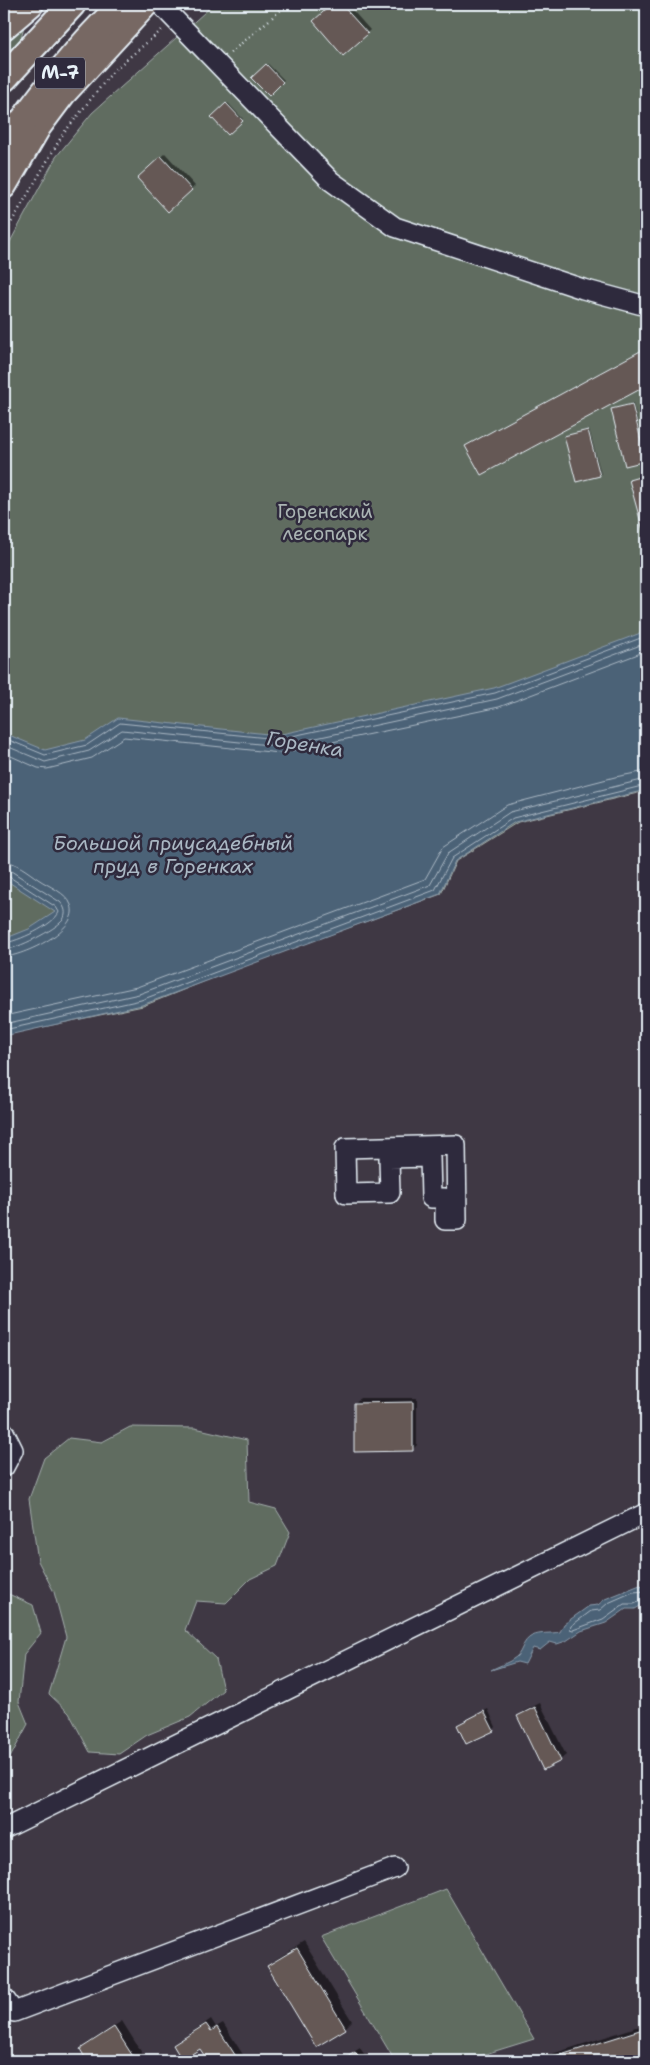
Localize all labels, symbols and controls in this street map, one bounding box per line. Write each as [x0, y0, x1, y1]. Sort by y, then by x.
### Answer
road number: М-7 [35, 58, 85, 88]
park label: Горенский лесопарк [277, 499, 373, 546]
water label: Горенка [265, 725, 345, 763]
water label: Большой приусадебный пруд в Горенках [53, 830, 293, 879]

